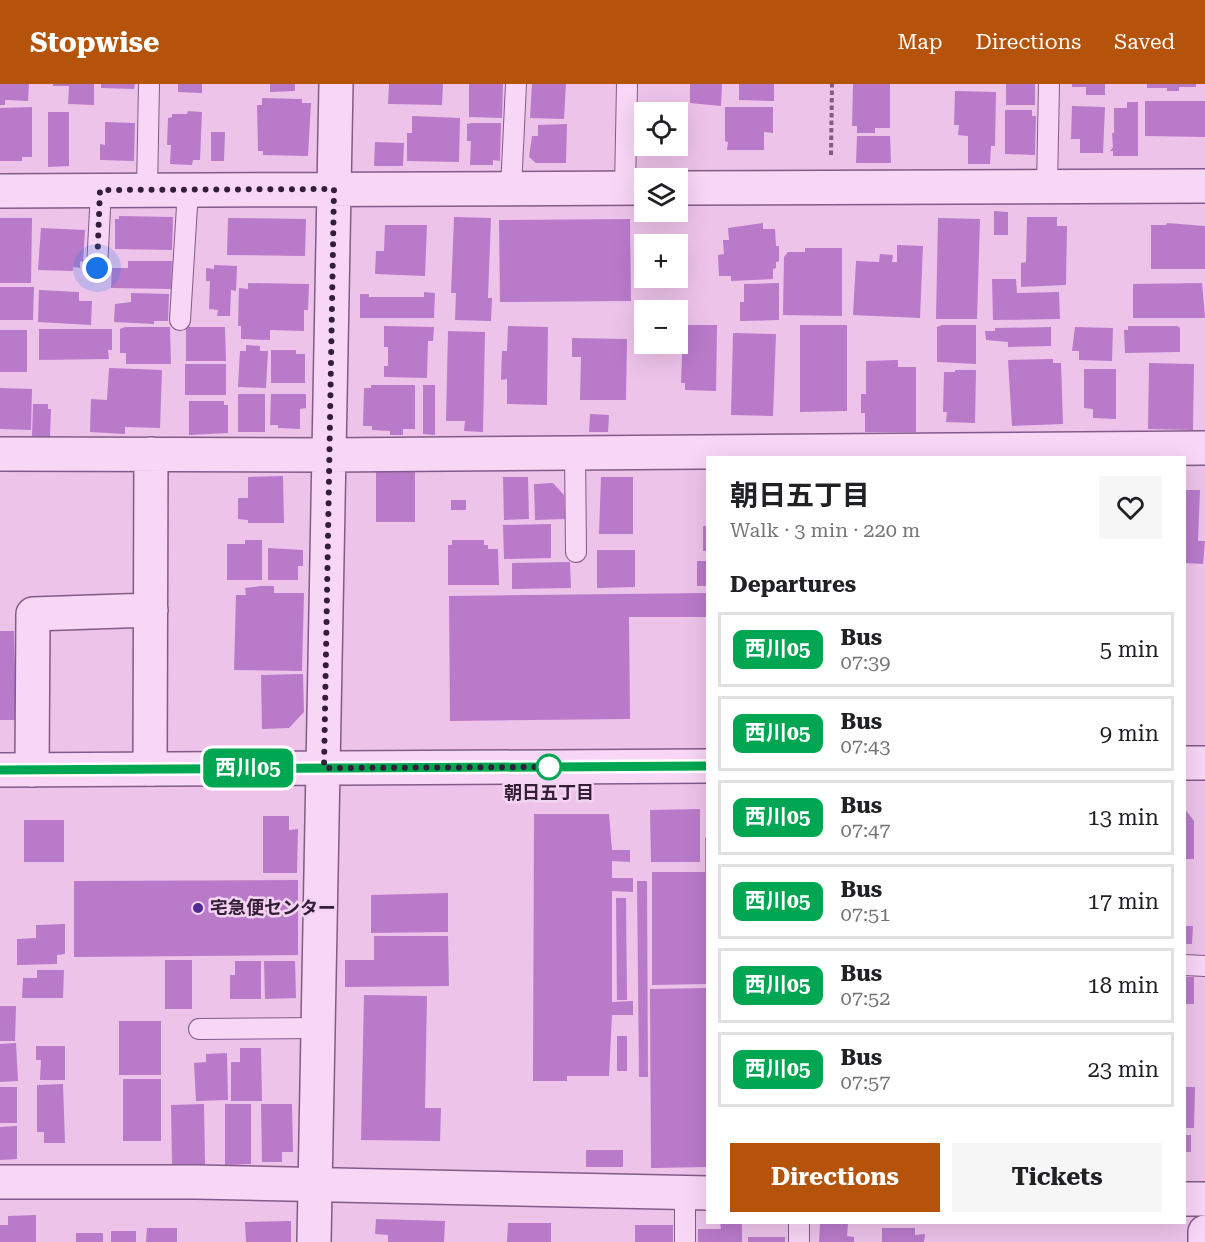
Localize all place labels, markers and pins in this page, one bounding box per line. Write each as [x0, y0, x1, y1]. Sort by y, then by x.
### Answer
marker: 朝日五丁目 [536, 754, 562, 780]
place label: 朝日五丁目 [504, 782, 594, 803]
place label: 宅急便センター [210, 897, 336, 918]
marker: 宅急便センター [191, 901, 205, 915]

